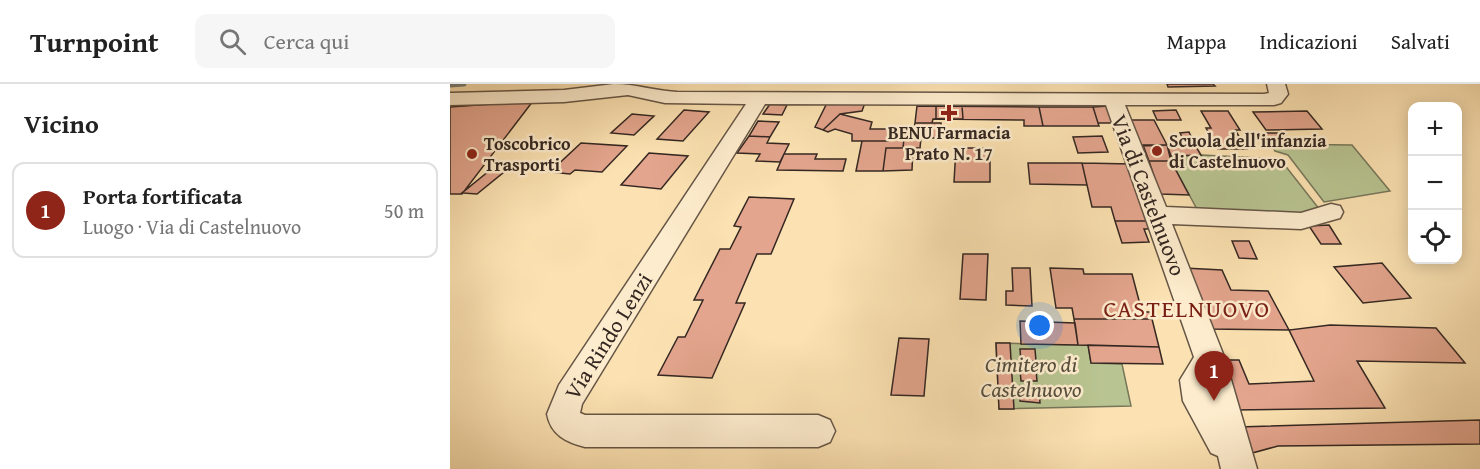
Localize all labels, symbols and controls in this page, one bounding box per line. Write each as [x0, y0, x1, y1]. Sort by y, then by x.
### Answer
search box [195, 14, 615, 68]
text: Turnpoint [30, 21, 159, 62]
icon: search [216, 25, 249, 58]
text: Cerca qui [264, 25, 349, 57]
text: Mappa [1167, 26, 1227, 57]
text: Indicazioni [1260, 26, 1358, 57]
text: Salvati [1391, 26, 1450, 57]
map controls [1408, 102, 1462, 264]
button: + [1408, 102, 1462, 156]
text: Vicino [24, 104, 99, 143]
marker: BENU Farmacia Prato N. 17 [942, 106, 956, 120]
street label: Via di Castelnuovo [1103, 110, 1195, 280]
place label: BENU Farmacia Prato N. 17 [888, 119, 1011, 167]
place label: Scuola dell'infanzia di Castelnuovo [1169, 127, 1327, 175]
place label: Toscobrico Trasporti [484, 130, 571, 178]
marker: Scuola dell'infanzia di Castelnuovo [1150, 144, 1164, 158]
marker: Toscobrico Trasporti [465, 147, 479, 161]
button: − [1408, 156, 1462, 210]
text: Porta fortificata [83, 180, 242, 212]
text: 1 [40, 196, 51, 225]
text: 50 m [384, 196, 424, 225]
button: locate [1408, 210, 1462, 264]
text: Luogo · Via di Castelnuovo [83, 212, 301, 241]
street label: Via Rindo Lenzi [556, 266, 660, 406]
district label: CASTELNUOVO [1103, 291, 1271, 326]
your location [1025, 311, 1054, 340]
park label: Cimitero di Castelnuovo [981, 348, 1081, 405]
pin: 1 [1194, 352, 1233, 401]

